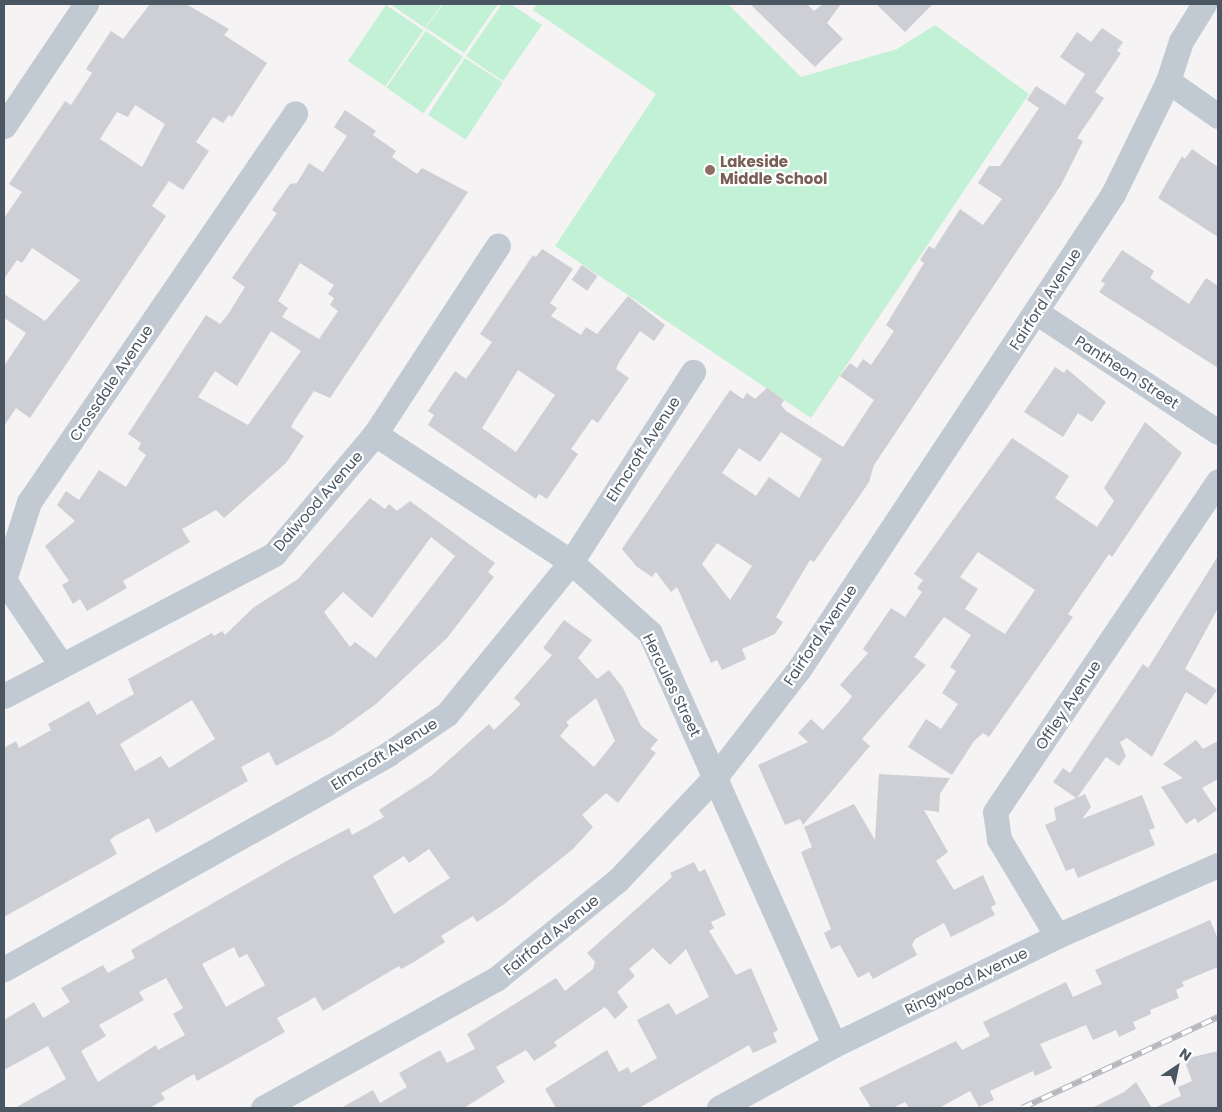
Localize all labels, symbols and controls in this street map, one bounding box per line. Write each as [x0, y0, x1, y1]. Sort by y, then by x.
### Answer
place label: Lakeside Middle School [720, 152, 827, 187]
marker: Lakeside Middle School [704, 164, 716, 176]
street label: Fairford Avenue [1005, 245, 1085, 353]
street label: Crossdale Avenue [66, 322, 156, 444]
street label: Pantheon Street [1072, 332, 1182, 412]
street label: Elmcroft Avenue [602, 393, 684, 505]
street label: Dalwood Avenue [270, 447, 366, 555]
street label: Fairford Avenue [780, 581, 860, 689]
street label: Hercules Street [639, 630, 705, 740]
street label: Offley Avenue [1032, 657, 1104, 753]
street label: Elmcroft Avenue [328, 714, 440, 794]
street label: Fairford Avenue [500, 891, 602, 979]
street label: Ringwood Avenue [902, 943, 1030, 1019]
north arrow [1152, 1042, 1202, 1092]
text: N [1175, 1043, 1195, 1066]

